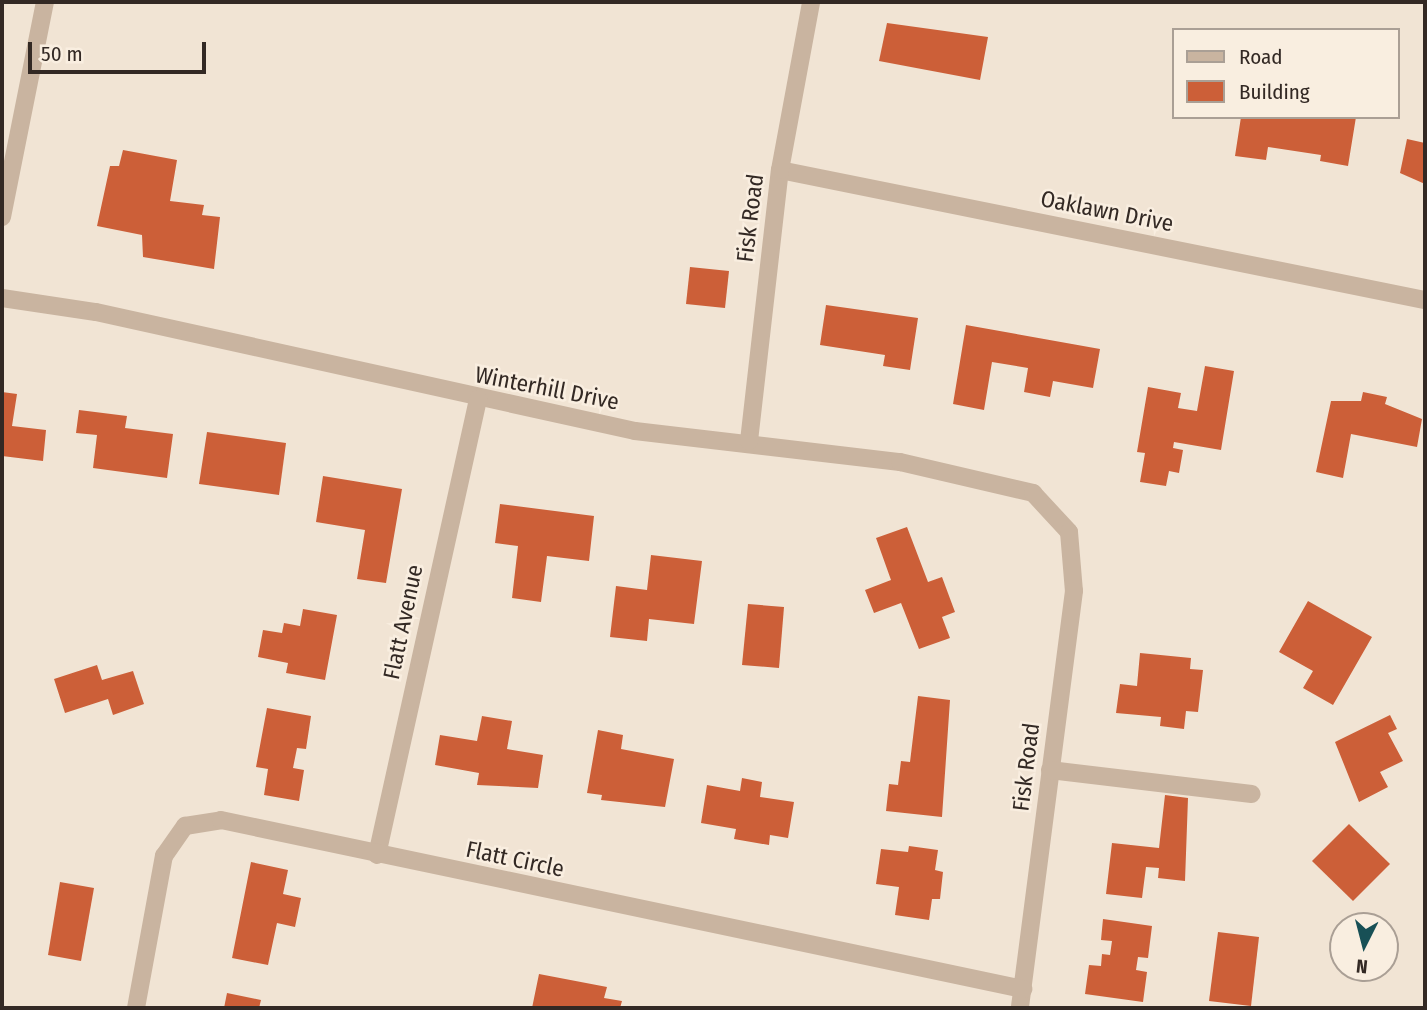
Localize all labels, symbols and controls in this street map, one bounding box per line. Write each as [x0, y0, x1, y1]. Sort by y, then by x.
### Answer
scale bar [32, 28, 210, 72]
legend [1172, 28, 1399, 119]
text: 50 m [41, 41, 83, 67]
text: Road [1239, 44, 1283, 70]
text: Building [1239, 79, 1310, 105]
street label: Fisk Road [731, 172, 769, 264]
street label: Oaklawn Drive [1038, 185, 1176, 237]
street label: Winterhill Drive [473, 361, 621, 415]
street label: Flatt Avenue [377, 562, 429, 682]
street label: Fisk Road [1007, 721, 1045, 813]
street label: Flatt Circle [463, 835, 567, 883]
north arrow [1329, 912, 1399, 982]
text: N [1355, 954, 1369, 978]

